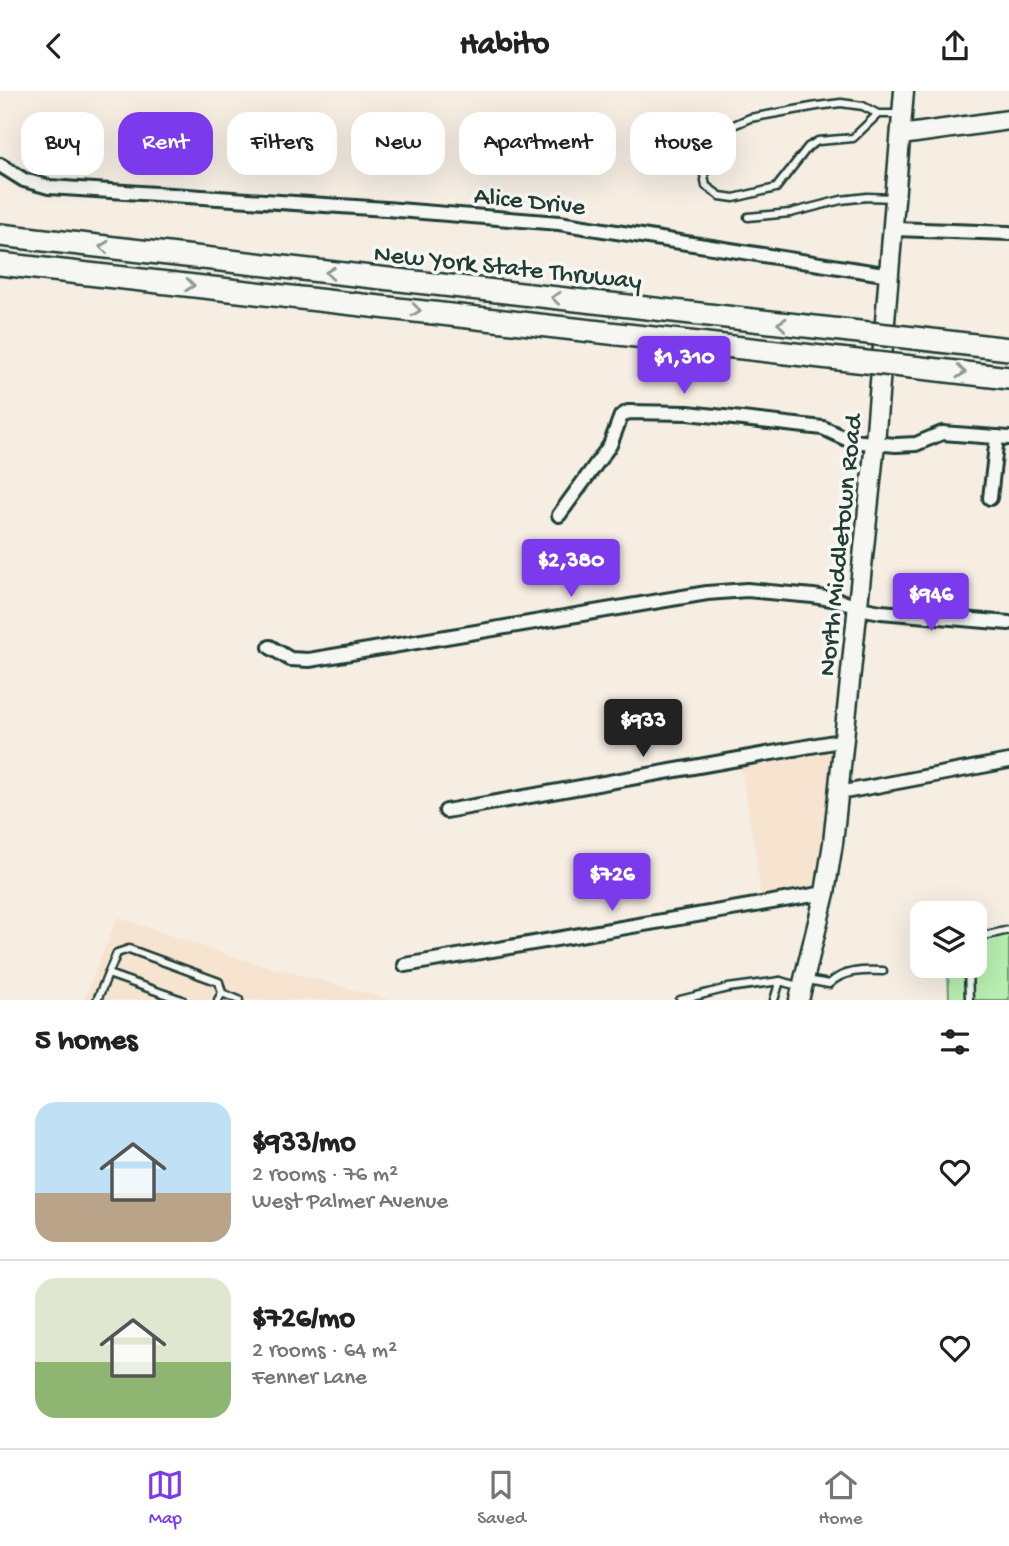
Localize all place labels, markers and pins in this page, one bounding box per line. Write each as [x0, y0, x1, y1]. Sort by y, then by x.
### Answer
pin: $1,310 [627, 337, 741, 396]
pin: $2,380 [514, 539, 628, 599]
pin: $946 [890, 573, 972, 633]
pin: $933 [602, 699, 684, 759]
pin: $726 [571, 853, 653, 913]

